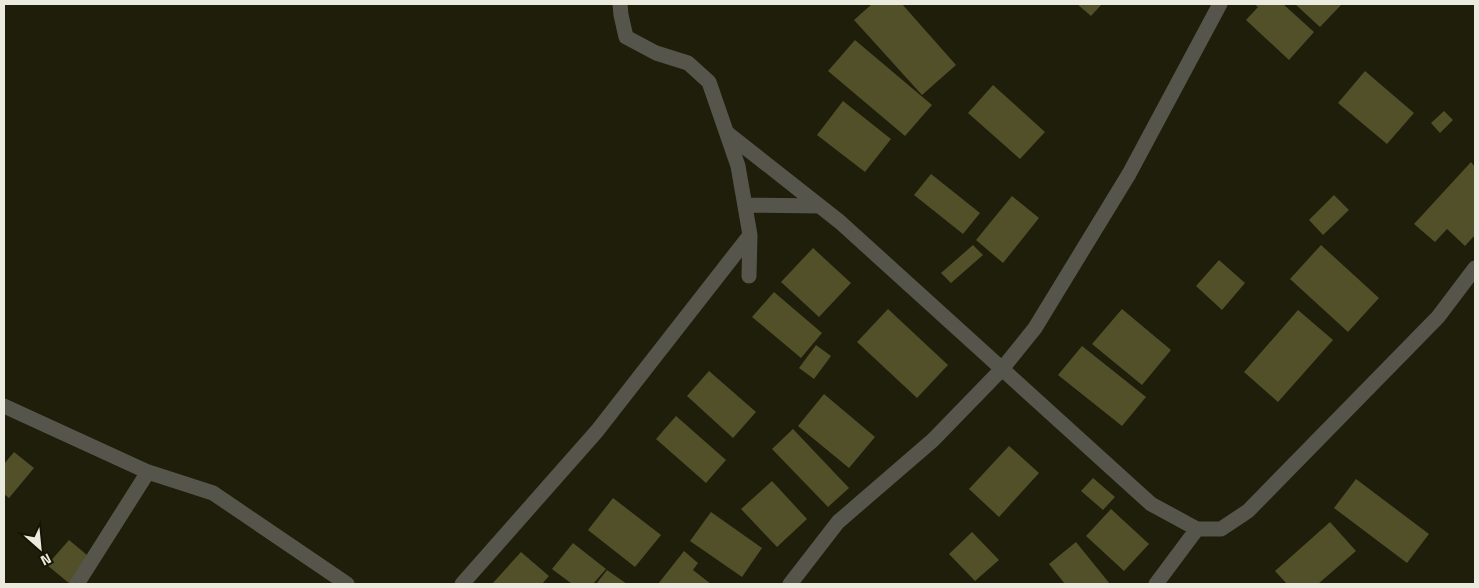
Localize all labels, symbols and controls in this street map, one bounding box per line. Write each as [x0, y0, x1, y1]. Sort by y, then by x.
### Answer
north arrow [15, 523, 65, 573]
text: N [37, 548, 55, 572]

